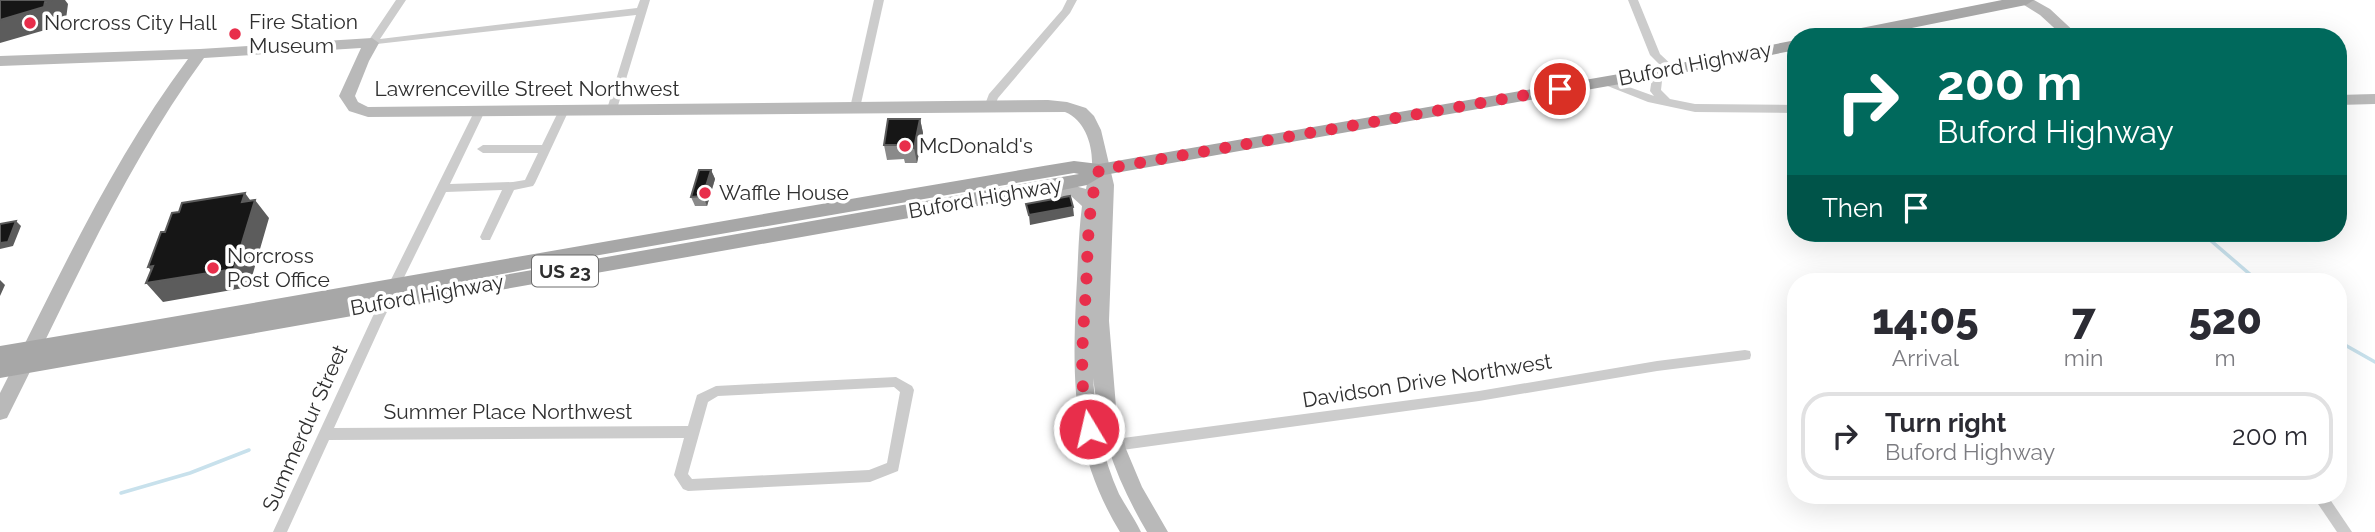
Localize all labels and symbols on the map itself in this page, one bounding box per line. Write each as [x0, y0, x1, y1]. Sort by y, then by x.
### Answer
place label: Fire Station Museum [249, 9, 358, 58]
place label: Norcross City Hall [44, 10, 217, 35]
marker: Norcross City Hall [22, 15, 38, 31]
marker: Fire Station Museum [227, 26, 243, 42]
street label: Buford Highway [1616, 36, 1774, 91]
pin [1530, 59, 1590, 119]
street label: Lawrenceville Street Northwest [374, 76, 680, 101]
place label: McDonald's [919, 133, 1033, 158]
marker: McDonald's [897, 138, 913, 154]
street label: Buford Highway [906, 172, 1064, 223]
place label: Waffle House [719, 180, 849, 205]
marker: Waffle House [697, 185, 713, 201]
place label: Norcross Post Office [227, 243, 330, 292]
road number: US 23 [532, 256, 598, 286]
marker: Norcross Post Office [205, 260, 221, 276]
street label: Buford Highway [348, 269, 506, 320]
street label: Summerdur Street [257, 341, 352, 515]
street label: Davidson Drive Northwest [1301, 348, 1553, 413]
position arrow [1052, 392, 1126, 466]
street label: Summer Place Northwest [384, 399, 632, 424]

